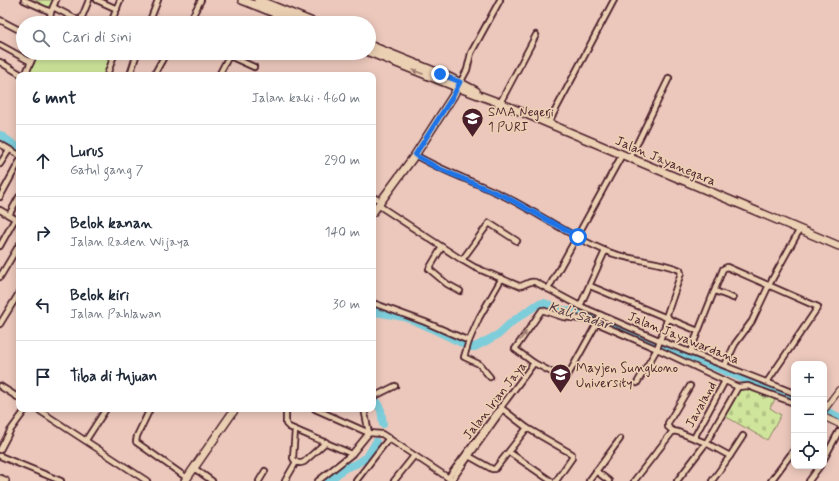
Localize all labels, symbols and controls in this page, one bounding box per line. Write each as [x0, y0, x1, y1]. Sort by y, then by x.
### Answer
search box [16, 16, 376, 60]
icon: search [30, 27, 52, 49]
text: Cari di sini [62, 28, 132, 48]
route end [431, 65, 449, 83]
one-way arrow [411, 69, 423, 75]
text: 6 mnt [32, 87, 76, 109]
text: Jalan kaki · 460 m [252, 90, 360, 107]
place label: SMA Negeri 1 PURI [488, 104, 554, 136]
school or university icon: SMA Negeri 1 PURI [459, 105, 485, 138]
street label: Jalan Jayanegara [613, 133, 719, 190]
text: Lurus [70, 142, 103, 162]
icon: ahead [32, 150, 54, 172]
text: 290 m [324, 152, 360, 169]
text: Gatul gang 7 [70, 162, 144, 179]
text: Belok kanan [70, 214, 153, 234]
icon: right [32, 222, 54, 244]
text: 140 m [325, 224, 360, 241]
route start [569, 228, 587, 246]
text: Jalan Raden Wijaya [70, 234, 190, 251]
text: Belok kiri [70, 286, 129, 306]
icon: left [32, 294, 54, 316]
text: 30 m [333, 296, 360, 313]
water label: Kali Sadar [546, 298, 615, 335]
text: Jalan Pahlawan [70, 306, 162, 323]
street label: Jalan Jayawardana [625, 308, 742, 369]
one-way arrow [519, 331, 527, 341]
street label: Jalan Irian Jaya [459, 358, 531, 443]
place label: Mayjen Sungkono University [576, 360, 678, 392]
school or university icon: Mayjen Sungkono University [547, 361, 573, 394]
map controls [791, 361, 827, 469]
button: + [791, 361, 827, 397]
icon: arrive [32, 366, 54, 388]
text: Tiba di tujuan [70, 367, 157, 387]
street label: Javaland [682, 379, 721, 431]
button: − [791, 397, 827, 433]
button: locate [791, 433, 827, 469]

